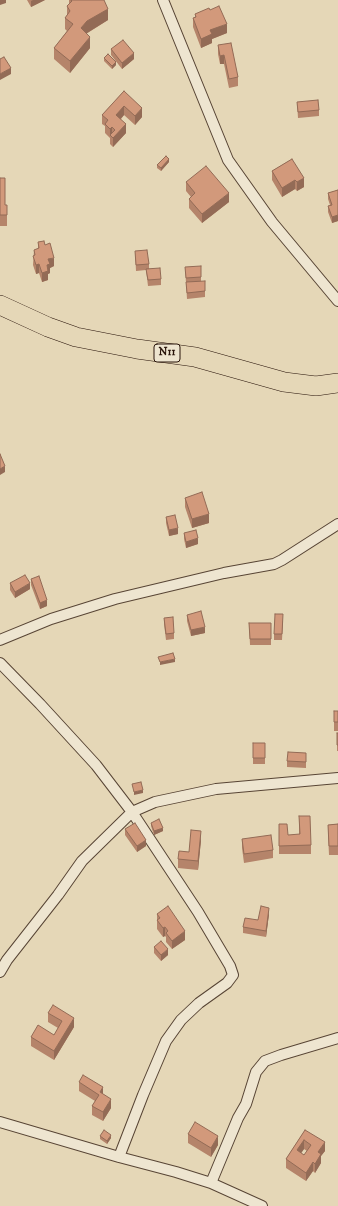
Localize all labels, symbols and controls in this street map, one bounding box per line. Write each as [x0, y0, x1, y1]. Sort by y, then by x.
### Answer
road number: N11 [154, 344, 180, 362]

